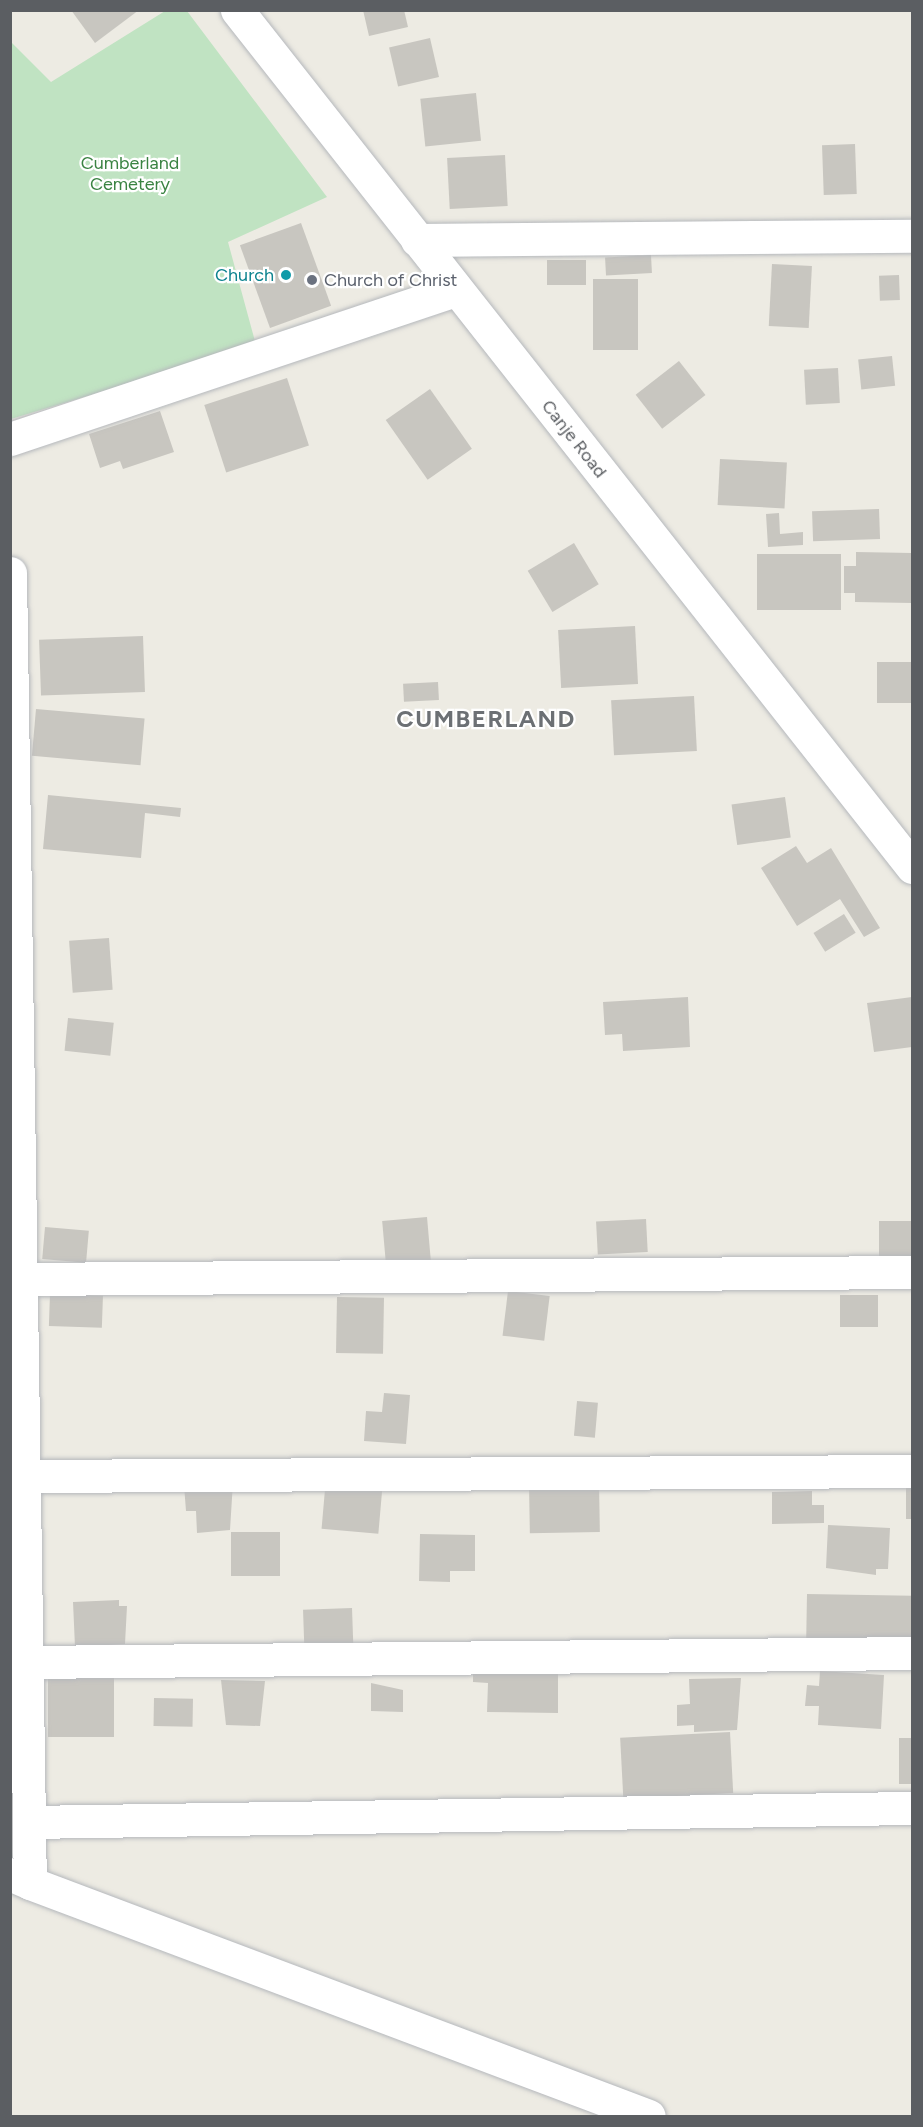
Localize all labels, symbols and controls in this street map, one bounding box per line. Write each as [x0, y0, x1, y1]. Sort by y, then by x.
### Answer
park label: Cumberland Cemetery [81, 153, 179, 195]
place label: Church [215, 264, 274, 286]
marker: Church [279, 268, 293, 282]
place label: Church of Christ [324, 269, 457, 291]
marker: Church of Christ [305, 273, 319, 287]
street label: Canje Road [537, 396, 611, 482]
district label: CUMBERLAND [396, 705, 576, 733]

